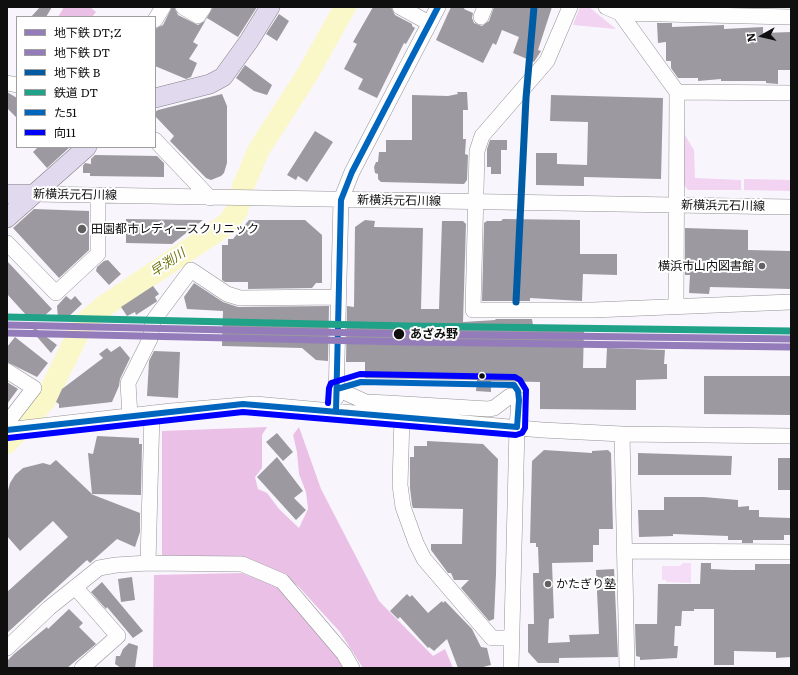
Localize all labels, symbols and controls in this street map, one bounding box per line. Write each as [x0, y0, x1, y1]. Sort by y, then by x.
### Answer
legend [16, 16, 156, 148]
north arrow [742, 16, 782, 56]
text: 地下鉄 DT;Z [54, 23, 122, 41]
text: N [742, 32, 759, 43]
text: 地下鉄 DT [54, 43, 110, 61]
text: 地下鉄 B [54, 63, 100, 81]
text: 鉄道 DT [54, 83, 98, 101]
text: た51 [54, 103, 77, 121]
text: 向11 [54, 123, 76, 141]
street label: 新横浜元石川線 [33, 187, 117, 203]
street label: 新横浜元石川線 [357, 193, 441, 209]
street label: 新横浜元石川線 [681, 198, 765, 214]
place label: 田園都市レディースクリニック [91, 222, 259, 236]
marker: 田園都市レディースクリニック [76, 223, 88, 235]
water label: 早渕川 [147, 246, 189, 280]
place label: 横浜市山内図書館 [658, 259, 754, 273]
marker: 横浜市山内図書館 [757, 261, 767, 271]
marker: あざみ野 [392, 327, 406, 341]
place label: あざみ野 [410, 327, 458, 341]
unlabelled marker [477, 371, 487, 381]
place label: かたぎり塾 [556, 577, 616, 591]
marker: かたぎり塾 [543, 579, 553, 589]

